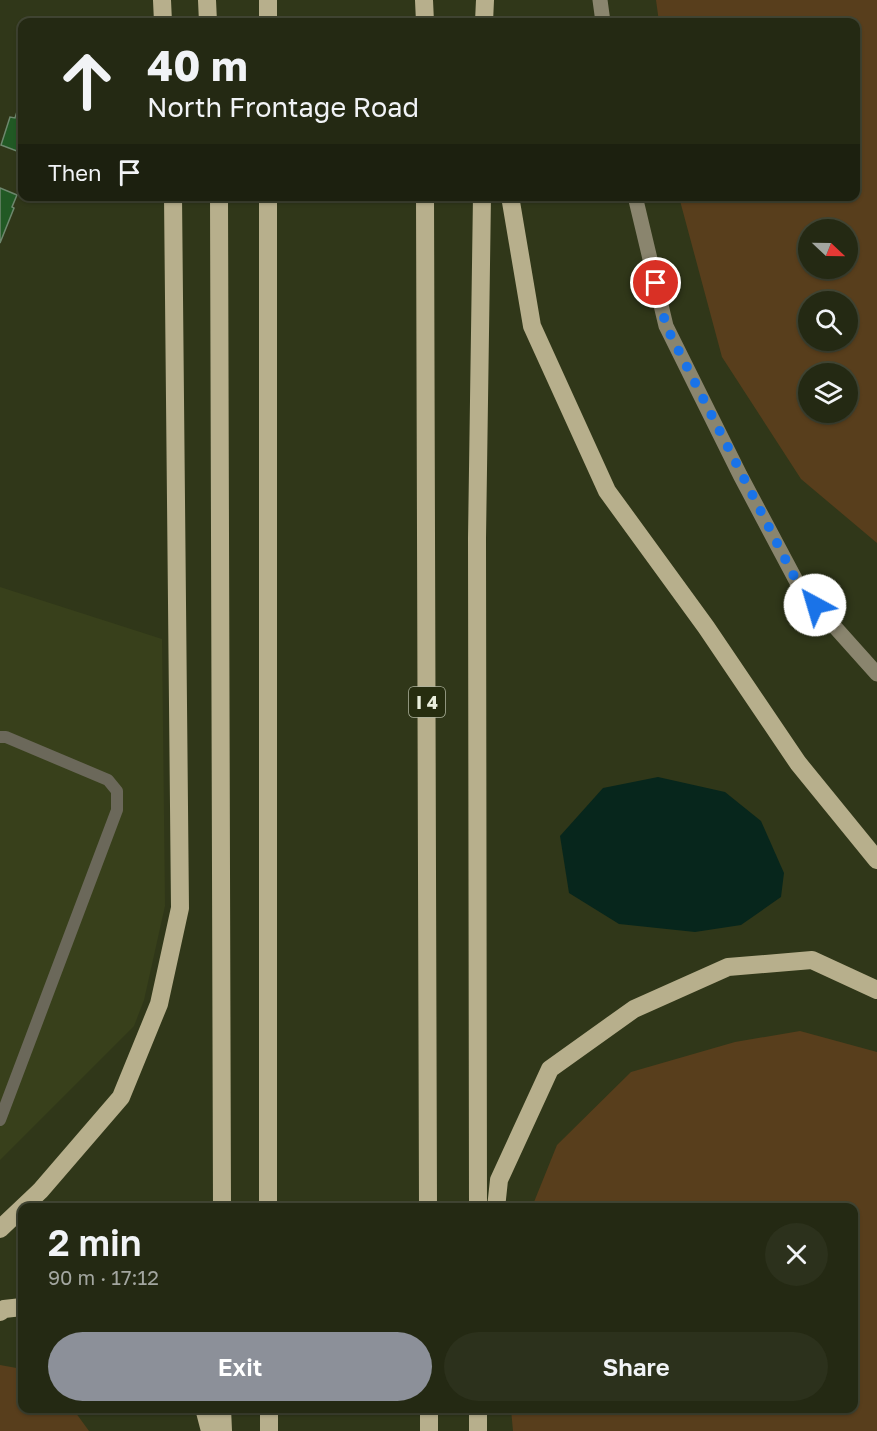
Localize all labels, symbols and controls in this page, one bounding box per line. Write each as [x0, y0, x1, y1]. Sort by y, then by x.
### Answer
text: 40 m [147, 40, 248, 90]
icon: ahead [48, 42, 126, 120]
text: North Frontage Road [147, 91, 419, 123]
icon: arrive [113, 156, 146, 189]
text: Then [48, 159, 101, 186]
north arrow [798, 219, 858, 279]
map controls [798, 219, 858, 423]
pin [630, 257, 681, 308]
icon: arrive [639, 266, 672, 299]
button: search [798, 291, 858, 351]
button: layers [798, 363, 858, 423]
position arrow [783, 573, 847, 637]
road number: I 4 [409, 687, 445, 717]
text: 2 min [48, 1221, 142, 1264]
button: close [765, 1223, 828, 1286]
text: 90 m · 17:12 [48, 1265, 159, 1289]
button: Exit [48, 1332, 432, 1401]
button: Share [444, 1332, 828, 1401]

